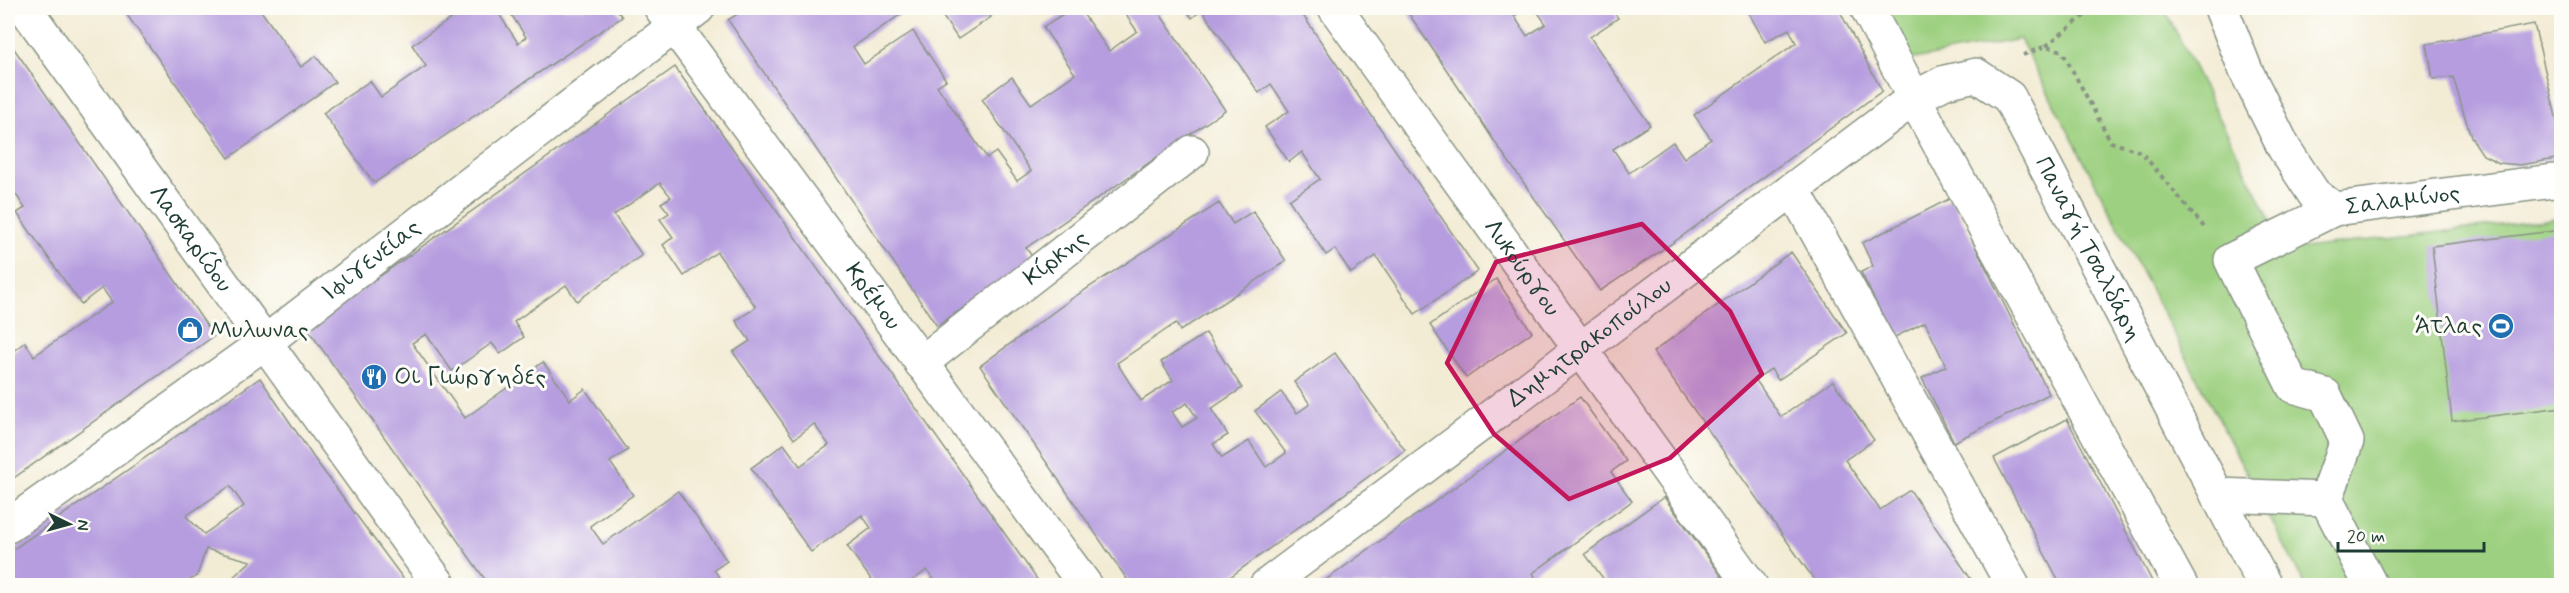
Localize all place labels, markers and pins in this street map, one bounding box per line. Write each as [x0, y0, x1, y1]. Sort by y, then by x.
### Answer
place label: Άτλας [2415, 311, 2482, 342]
sports icon: Άτλας [2486, 311, 2516, 341]
shop icon: Μυλωνας [175, 315, 205, 345]
place label: Μυλωνας [210, 315, 309, 346]
restaurant icon: Οι Γιώργηδες [359, 362, 389, 392]
place label: Οι Γιώργηδες [394, 362, 546, 393]

